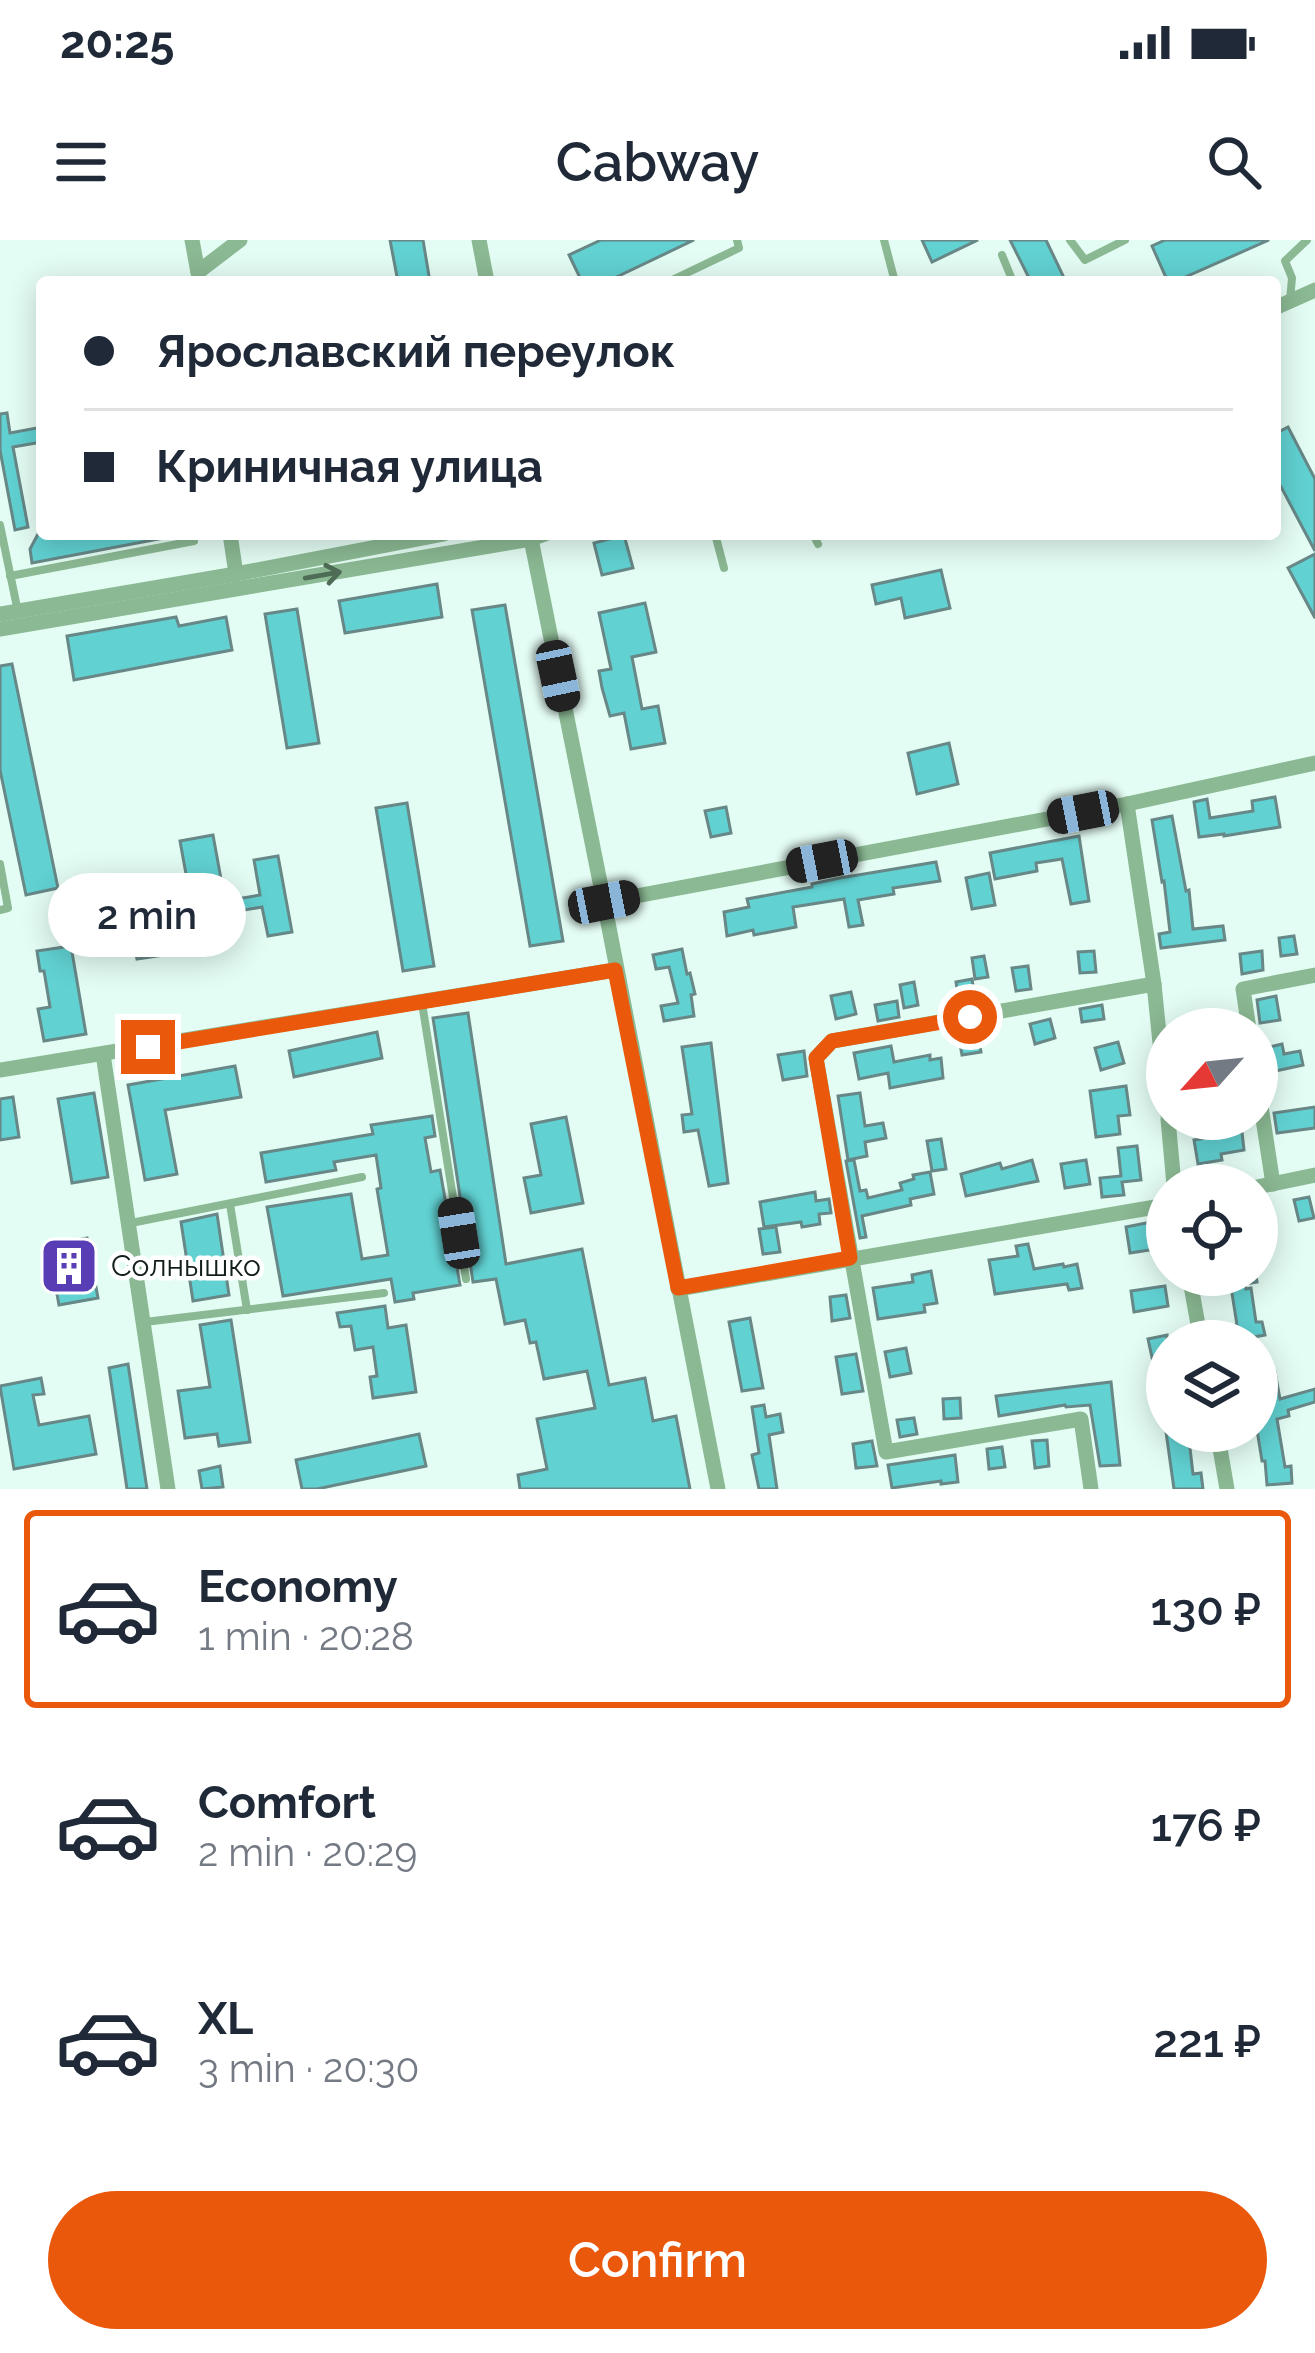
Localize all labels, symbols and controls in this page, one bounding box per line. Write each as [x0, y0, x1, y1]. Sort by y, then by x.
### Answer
text: 20:25 [60, 16, 174, 69]
icon: menu [48, 129, 114, 195]
icon: search [1201, 129, 1267, 195]
text: Cabway [556, 130, 759, 194]
text: Ярославский переулок [156, 325, 675, 378]
text: Криничная улица [156, 440, 543, 493]
one-way arrow [302, 563, 341, 586]
car [533, 637, 583, 715]
car [1044, 787, 1122, 837]
car [783, 836, 861, 886]
callout: 2 min [49, 873, 247, 957]
car [565, 877, 643, 927]
text: 2 min [97, 892, 197, 938]
route start [943, 990, 997, 1044]
north arrow [1146, 1008, 1278, 1140]
map controls [1146, 1008, 1278, 1452]
route end [121, 1020, 175, 1074]
button: locate [1146, 1164, 1278, 1296]
car [436, 1195, 482, 1271]
building icon: Солнышко [38, 1235, 100, 1297]
place label: Солнышко [111, 1248, 261, 1283]
button: layers [1146, 1320, 1278, 1452]
icon: car [54, 1555, 162, 1663]
text: Economy [198, 1560, 398, 1613]
text: 130 ₽ [1150, 1583, 1261, 1636]
text: 1 min · 20:28 [198, 1613, 414, 1659]
icon: car [54, 1771, 162, 1879]
text: Comfort [198, 1776, 376, 1829]
text: 176 ₽ [1151, 1799, 1261, 1852]
text: 2 min · 20:29 [198, 1829, 417, 1875]
icon: car [54, 1987, 162, 2095]
text: XL [198, 1992, 253, 2045]
text: 221 ₽ [1153, 2015, 1261, 2068]
text: 3 min · 20:30 [198, 2045, 419, 2091]
button: Confirm [48, 2191, 1267, 2329]

